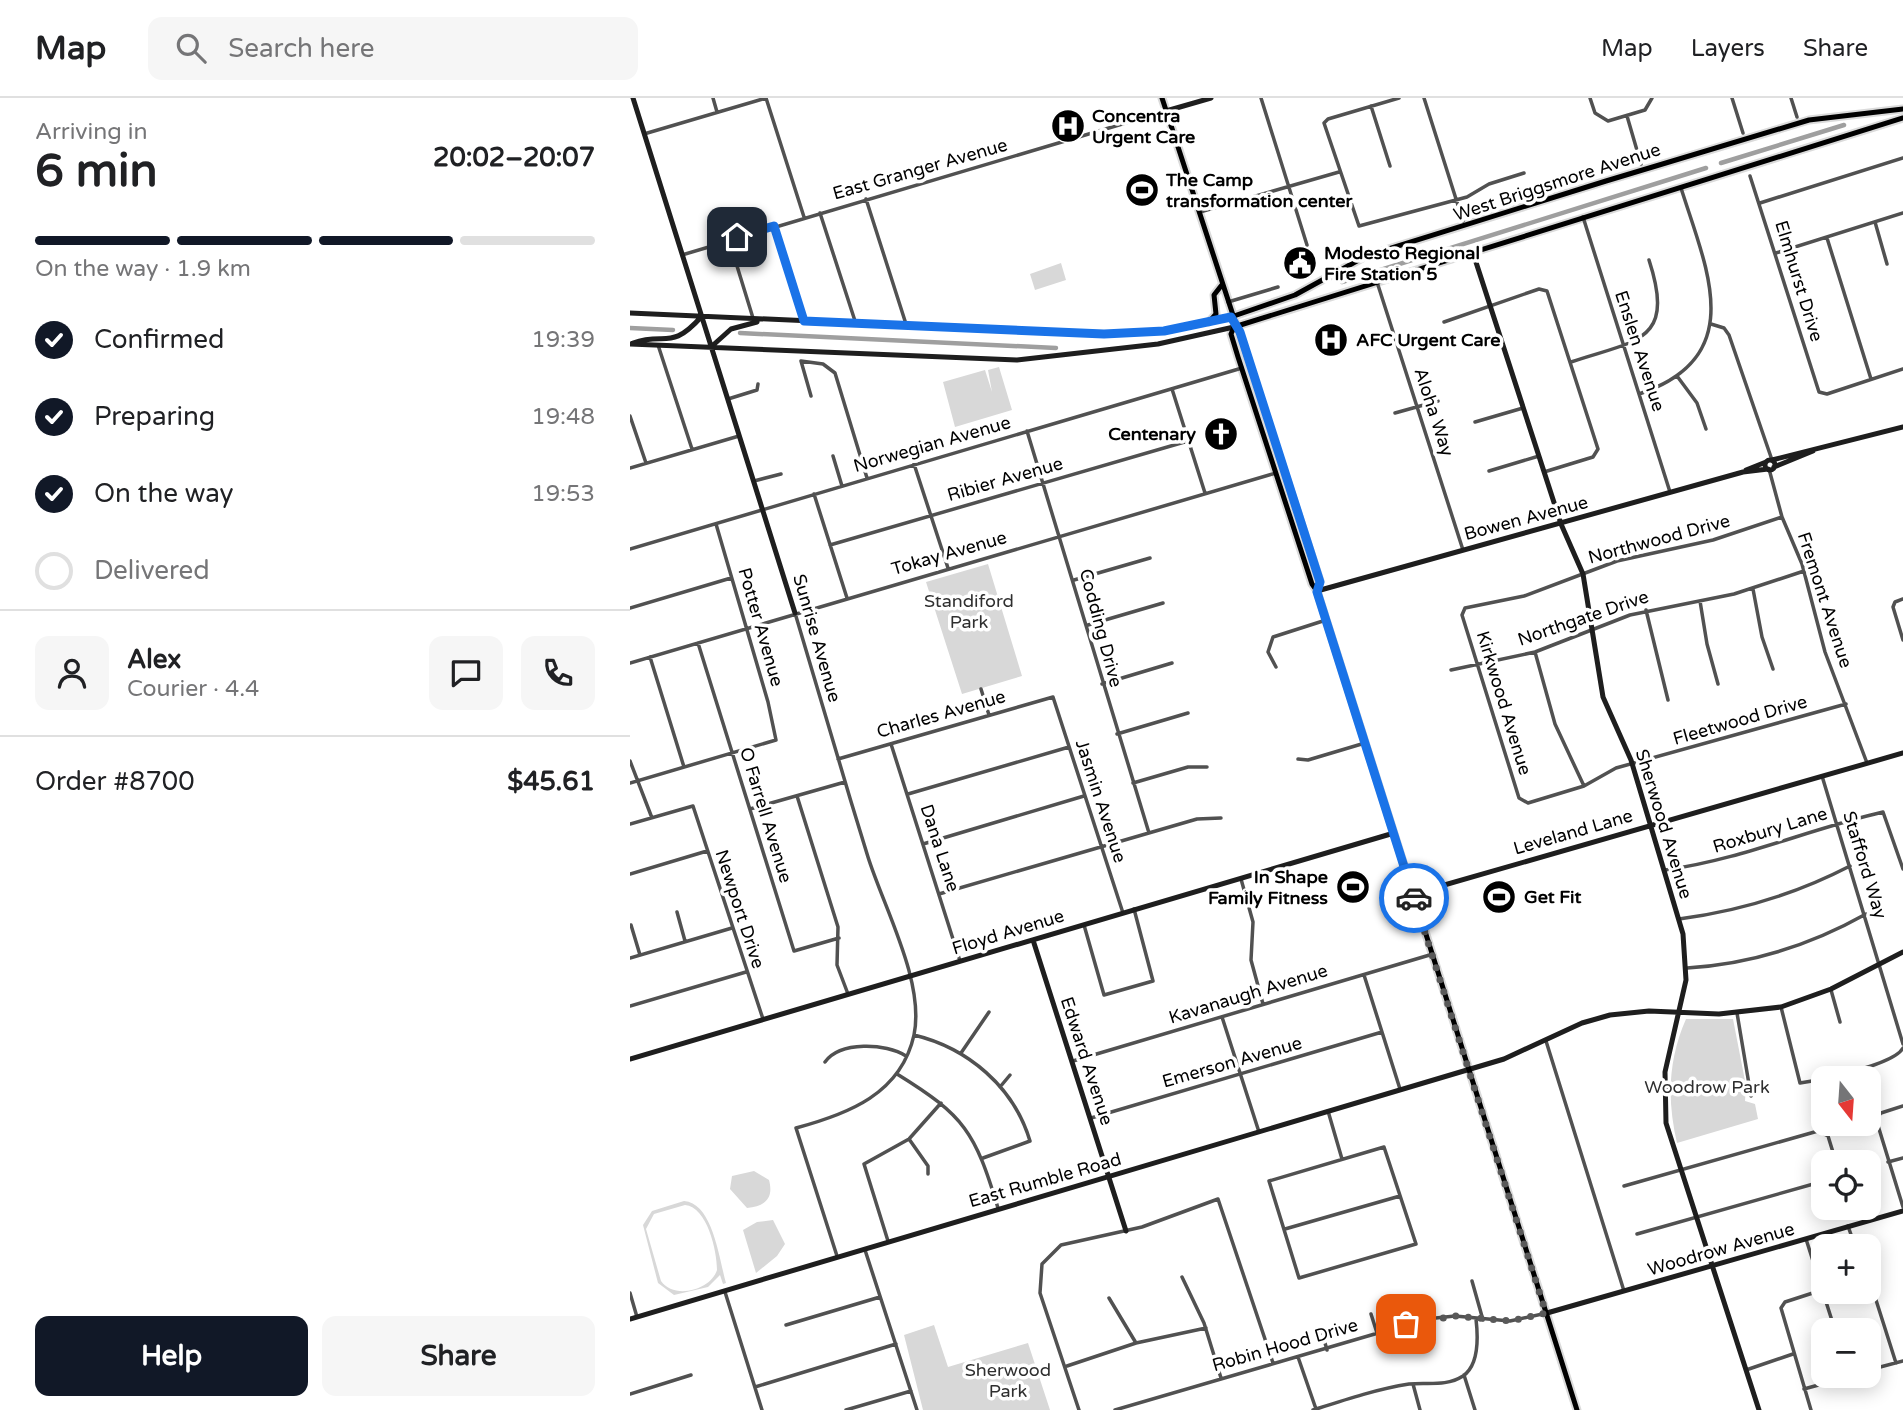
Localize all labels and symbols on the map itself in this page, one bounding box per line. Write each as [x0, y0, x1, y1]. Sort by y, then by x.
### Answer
place label: Concentra Urgent Care [1092, 105, 1195, 148]
hospital icon: Concentra Urgent Care [1049, 107, 1087, 145]
street label: East Granger Avenue [830, 134, 1010, 204]
street label: West Briggsmore Avenue [1451, 138, 1663, 226]
place label: The Camp transformation center [1165, 169, 1353, 212]
sports icon: The Camp transformation center [1123, 171, 1161, 209]
pin [707, 207, 767, 267]
street label: Elmhurst Drive [1770, 218, 1828, 344]
place label: Modesto Regional Fire Station 5 [1324, 242, 1480, 285]
public building icon: Modesto Regional Fire Station 5 [1281, 244, 1319, 282]
street label: Enslen Avenue [1610, 288, 1670, 414]
hospital icon: AFC Urgent Care [1312, 321, 1350, 359]
place label: AFC Urgent Care [1356, 329, 1500, 351]
street label: Aloha Way [1409, 365, 1459, 459]
street label: Norwegian Avenue [851, 411, 1013, 477]
church icon: Centenary [1202, 415, 1240, 453]
place label: Centenary [1108, 423, 1196, 445]
street label: Ribier Avenue [945, 452, 1065, 506]
street label: Bowen Avenue [1462, 491, 1590, 545]
street label: Northwood Drive [1586, 509, 1732, 569]
street label: Tokay Avenue [889, 526, 1009, 580]
street label: Fremont Avenue [1793, 529, 1857, 671]
street label: Potter Avenue [734, 565, 788, 689]
street label: Codding Drive [1075, 566, 1127, 690]
street label: Sunrise Avenue [788, 571, 846, 705]
street label: Northgate Drive [1515, 585, 1651, 651]
park label: Standiford Park [924, 590, 1014, 633]
street label: Kirkwood Avenue [1472, 628, 1536, 778]
street label: Charles Avenue [874, 685, 1008, 743]
street label: Fleetwood Drive [1670, 690, 1810, 750]
street label: Jasmin Avenue [1071, 737, 1131, 865]
street label: O Farrell Avenue [735, 744, 797, 886]
street label: Sherwood Avenue [1631, 746, 1697, 902]
street label: Dana Lane [915, 801, 965, 895]
street label: Roxbury Lane [1710, 802, 1830, 858]
street label: Leveland Lane [1511, 804, 1635, 860]
street label: Stafford Way [1838, 808, 1892, 922]
street label: Newport Drive [710, 847, 770, 971]
courier [1379, 863, 1449, 933]
place label: In Shape Family Fitness [1208, 866, 1328, 909]
sports icon: In Shape Family Fitness [1334, 868, 1372, 906]
sports icon: Get Fit [1480, 878, 1518, 916]
place label: Get Fit [1524, 886, 1582, 908]
street label: Floyd Avenue [949, 905, 1067, 959]
street label: Kavanaugh Avenue [1166, 959, 1330, 1029]
street label: Edward Avenue [1056, 994, 1118, 1128]
street label: Emerson Avenue [1159, 1031, 1305, 1093]
north arrow [1811, 1066, 1881, 1136]
park label: Woodrow Park [1644, 1076, 1770, 1098]
street label: East Rumble Road [966, 1148, 1124, 1212]
street label: Woodrow Avenue [1645, 1218, 1797, 1280]
pin [1376, 1294, 1436, 1354]
street label: Robin Hood Drive [1209, 1314, 1361, 1376]
park label: Sherwood Park [965, 1359, 1051, 1402]

